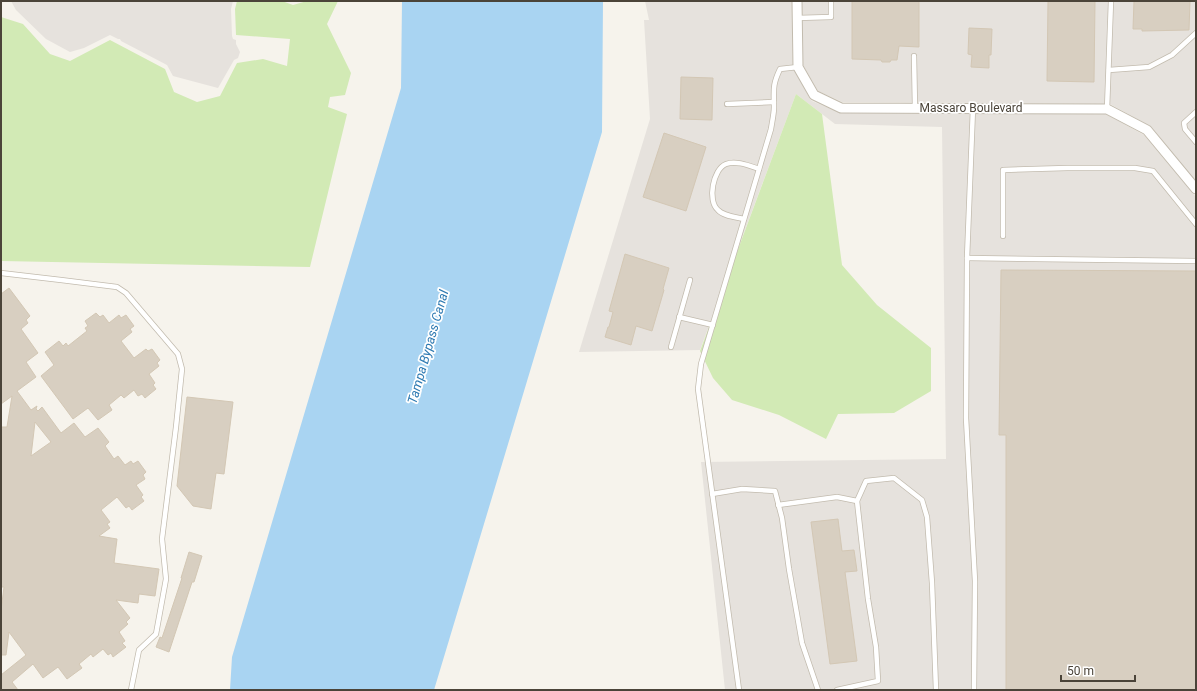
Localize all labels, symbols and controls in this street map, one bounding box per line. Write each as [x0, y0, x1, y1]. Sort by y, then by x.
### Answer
street label: Massaro Boulevard [920, 101, 1022, 115]
water label: Tampa Bypass Canal [405, 287, 452, 406]
scale bar [1061, 657, 1135, 683]
text: 50 m [1067, 664, 1094, 678]

